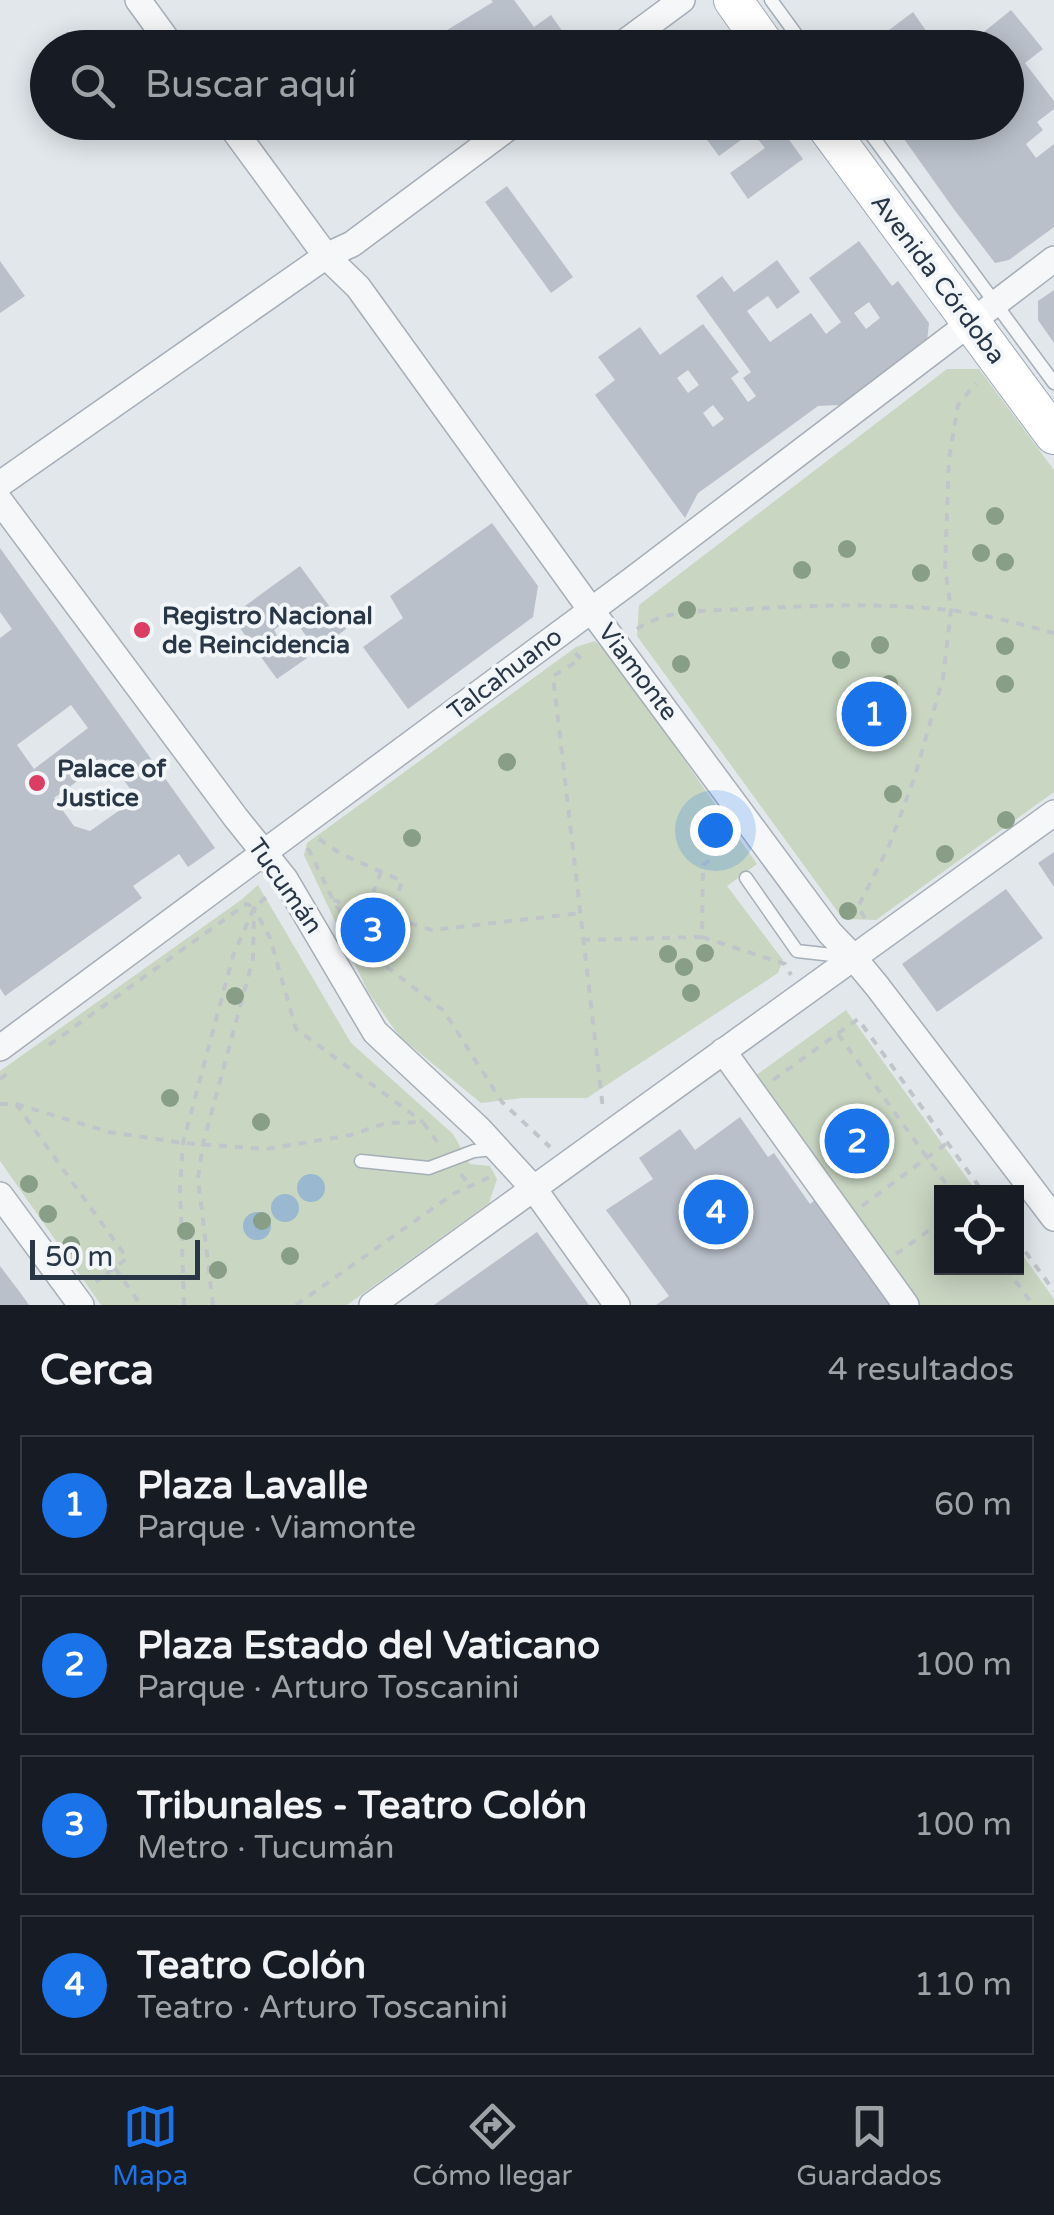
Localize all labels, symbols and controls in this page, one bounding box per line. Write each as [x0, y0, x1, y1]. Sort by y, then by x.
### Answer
search box [30, 30, 1024, 140]
icon: search [65, 58, 120, 113]
text: Buscar aquí [145, 62, 356, 108]
street label: Avenida Córdoba [864, 188, 1012, 370]
place label: Registro Nacional de Reincidencia [162, 601, 373, 660]
street label: Viamonte [592, 617, 684, 727]
marker: Registro Nacional de Reincidencia [131, 619, 153, 641]
street label: Talcahuano [442, 621, 568, 727]
pin: 1 [842, 676, 906, 752]
place label: Palace of Justice [56, 754, 166, 813]
marker: Palace of Justice [26, 772, 48, 794]
your location [690, 805, 741, 856]
street label: Tucumán [241, 832, 329, 940]
pin: 3 [340, 892, 406, 968]
pin: 2 [824, 1104, 890, 1178]
pin: 4 [684, 1174, 748, 1250]
map controls [934, 1185, 1024, 1275]
button: locate [934, 1185, 1024, 1275]
scale bar [30, 1235, 200, 1280]
text: 50 m [45, 1240, 113, 1274]
text: Cerca [40, 1345, 154, 1396]
text: 4 resultados [828, 1351, 1014, 1389]
text: Plaza Lavalle [137, 1463, 368, 1509]
text: 1 [64, 1486, 85, 1524]
text: 60 m [934, 1486, 1012, 1524]
text: Parque · Viamonte [137, 1509, 416, 1547]
text: Plaza Estado del Vaticano [137, 1623, 600, 1669]
text: 2 [64, 1646, 85, 1684]
text: 100 m [914, 1646, 1012, 1684]
text: Parque · Arturo Toscanini [137, 1669, 520, 1707]
text: Tribunales - Teatro Colón [137, 1783, 587, 1829]
text: 3 [64, 1806, 85, 1844]
text: 100 m [914, 1806, 1012, 1844]
text: Metro · Tucumán [137, 1829, 394, 1867]
text: Teatro Colón [137, 1943, 366, 1989]
text: 4 [64, 1966, 85, 2004]
text: 110 m [914, 1966, 1012, 2004]
text: Teatro · Arturo Toscanini [137, 1989, 508, 2027]
tab: Mapa [112, 2099, 188, 2193]
tab: Cómo llegar [412, 2099, 572, 2193]
tab: Guardados [796, 2099, 942, 2193]

